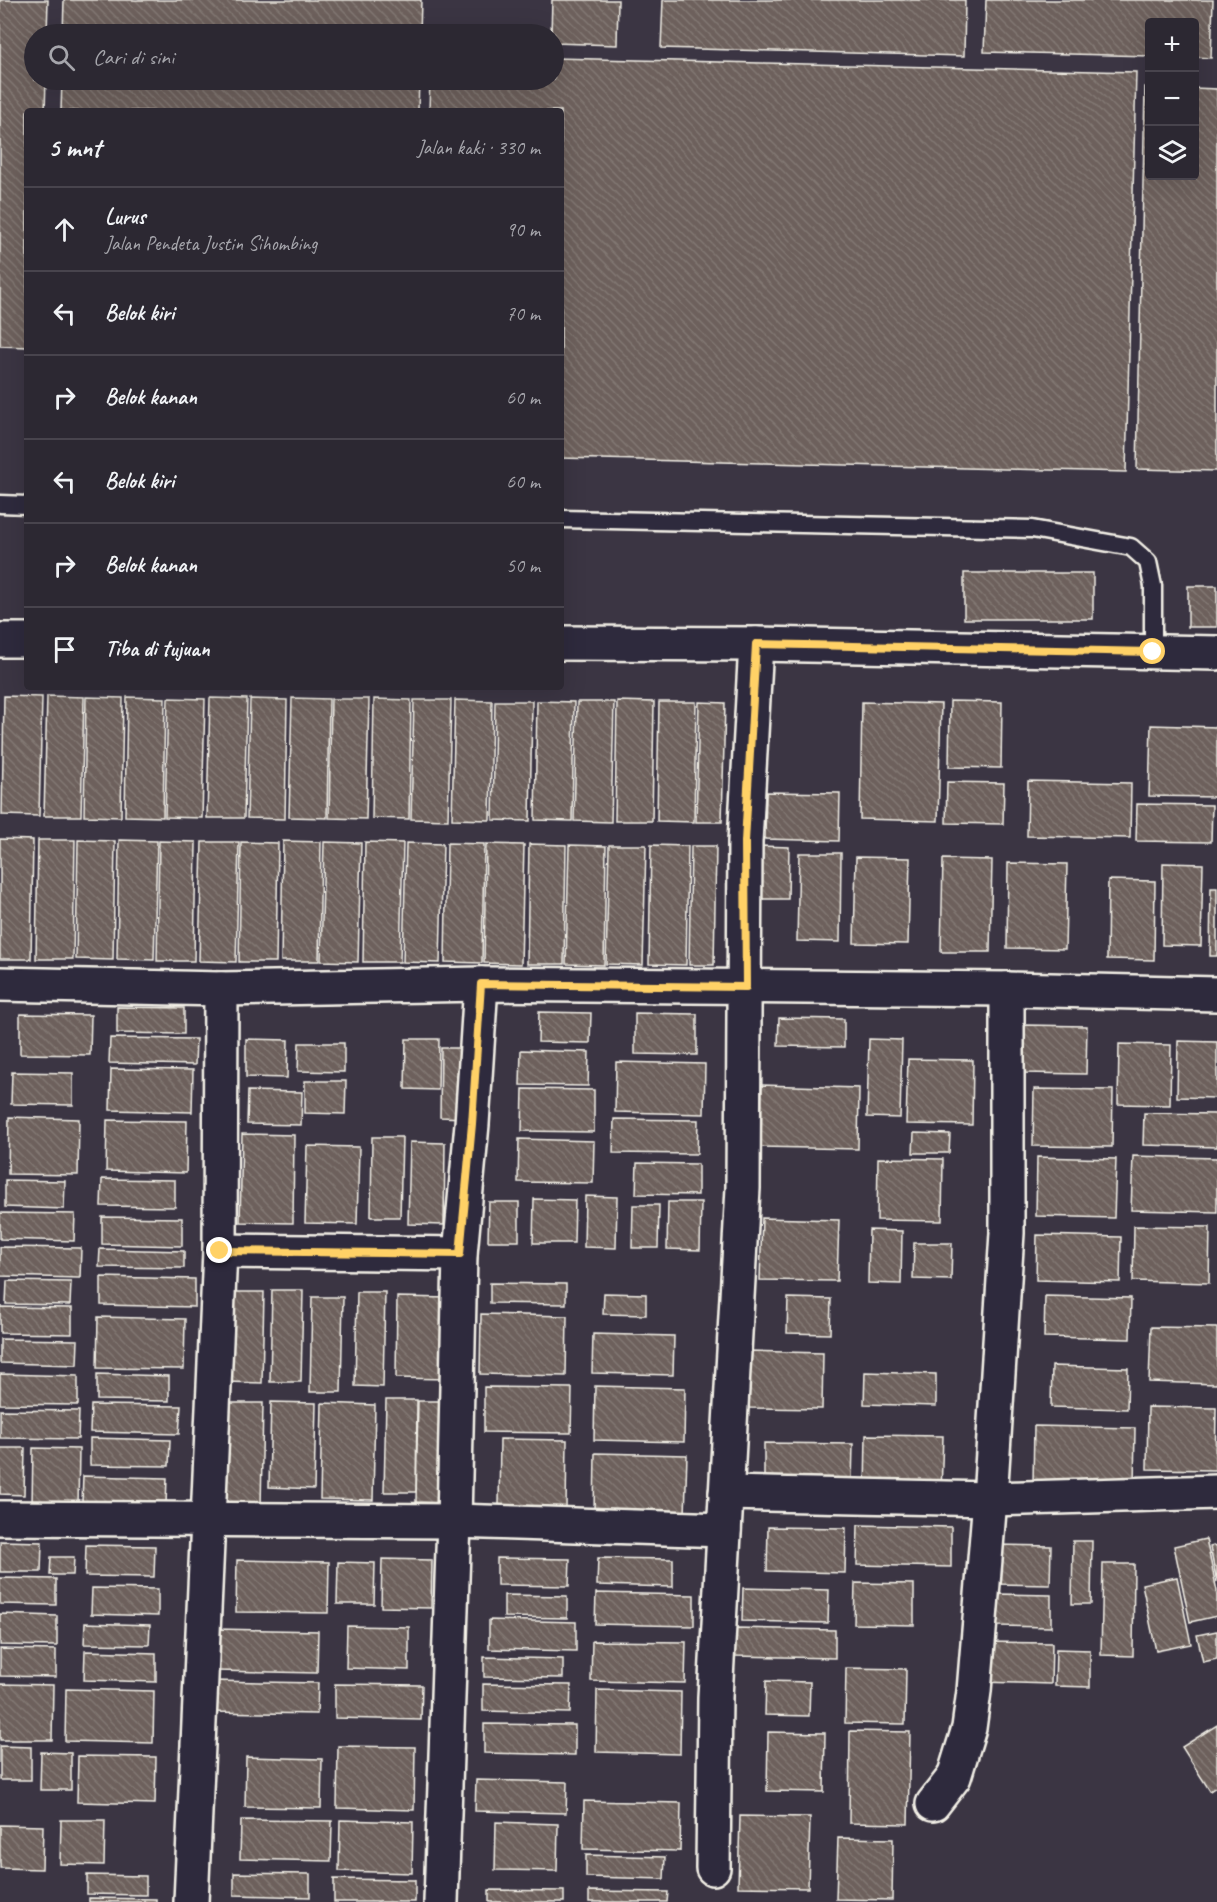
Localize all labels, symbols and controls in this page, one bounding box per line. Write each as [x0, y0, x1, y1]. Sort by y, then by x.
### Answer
map controls [1145, 18, 1199, 180]
button: + [1145, 18, 1199, 72]
search box [24, 24, 564, 90]
icon: search [45, 41, 78, 74]
text: Cari di sini [93, 43, 174, 71]
button: − [1145, 72, 1199, 126]
button: layers [1145, 126, 1199, 180]
text: 5 mnt [48, 131, 101, 164]
text: Jalan kaki · 330 m [417, 135, 540, 160]
text: Lurus [105, 203, 145, 231]
icon: ahead [48, 213, 81, 246]
text: 90 m [506, 217, 540, 242]
text: Jalan Pendeta Justin Sihombing [105, 231, 317, 256]
icon: left [48, 297, 81, 330]
text: Belok kiri [105, 299, 174, 327]
text: 70 m [506, 301, 540, 326]
icon: right [48, 381, 81, 414]
text: Belok kanan [105, 383, 197, 411]
text: 60 m [506, 385, 540, 410]
icon: left [48, 465, 81, 498]
text: Belok kiri [105, 467, 174, 495]
text: 60 m [506, 469, 540, 494]
icon: right [48, 549, 81, 582]
text: Belok kanan [105, 551, 197, 579]
text: 50 m [506, 553, 540, 578]
icon: arrive [48, 633, 81, 666]
text: Tiba di tujuan [105, 635, 210, 663]
route start [1139, 638, 1165, 664]
route end [206, 1237, 232, 1263]

